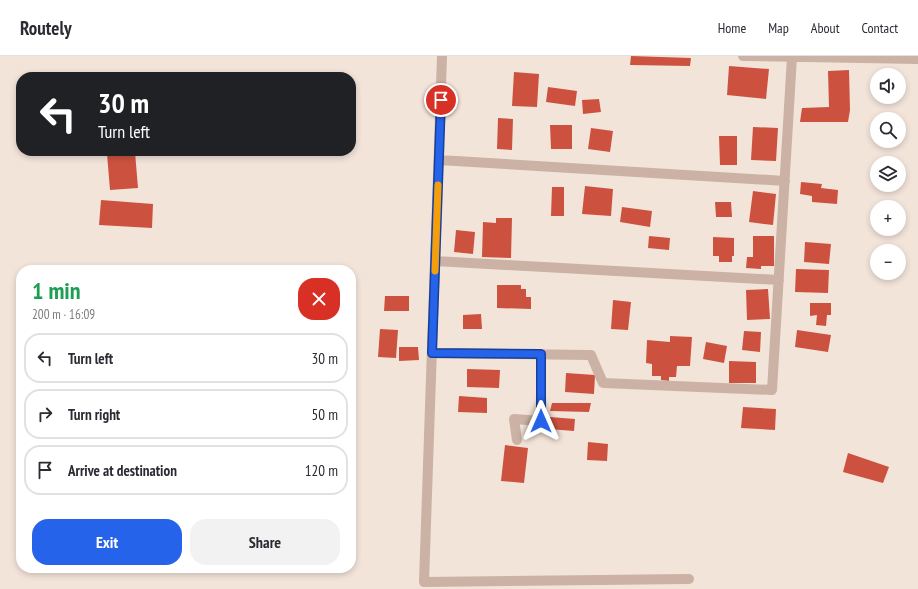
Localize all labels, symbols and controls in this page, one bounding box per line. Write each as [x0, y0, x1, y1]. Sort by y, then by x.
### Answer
text: Routely [20, 16, 72, 40]
text: Home [718, 19, 746, 37]
text: Map [768, 19, 789, 37]
text: About [811, 19, 840, 37]
text: Contact [862, 19, 898, 37]
map controls [870, 68, 906, 280]
button: sound [870, 68, 906, 104]
pin [424, 83, 458, 117]
text: 30 m [98, 84, 149, 121]
icon: left [32, 88, 84, 140]
icon: arrive [430, 89, 452, 111]
button: search [870, 112, 906, 148]
text: Turn left [98, 120, 150, 143]
button: layers [870, 156, 906, 192]
button: + [870, 200, 906, 236]
button: − [870, 244, 906, 280]
text: 1 min [32, 275, 80, 306]
button: close [298, 278, 340, 320]
text: 200 m · 16:09 [32, 306, 95, 323]
icon: left [34, 347, 56, 369]
text: Turn left [68, 349, 113, 368]
text: 30 m [312, 349, 338, 368]
position arrow [520, 400, 562, 442]
icon: right [34, 403, 56, 425]
text: Turn right [68, 405, 120, 424]
text: 50 m [312, 405, 338, 424]
icon: arrive [34, 459, 56, 481]
text: Arrive at destination [68, 461, 177, 480]
text: 120 m [305, 461, 338, 480]
button: Exit [32, 519, 182, 565]
button: Share [190, 519, 340, 565]

